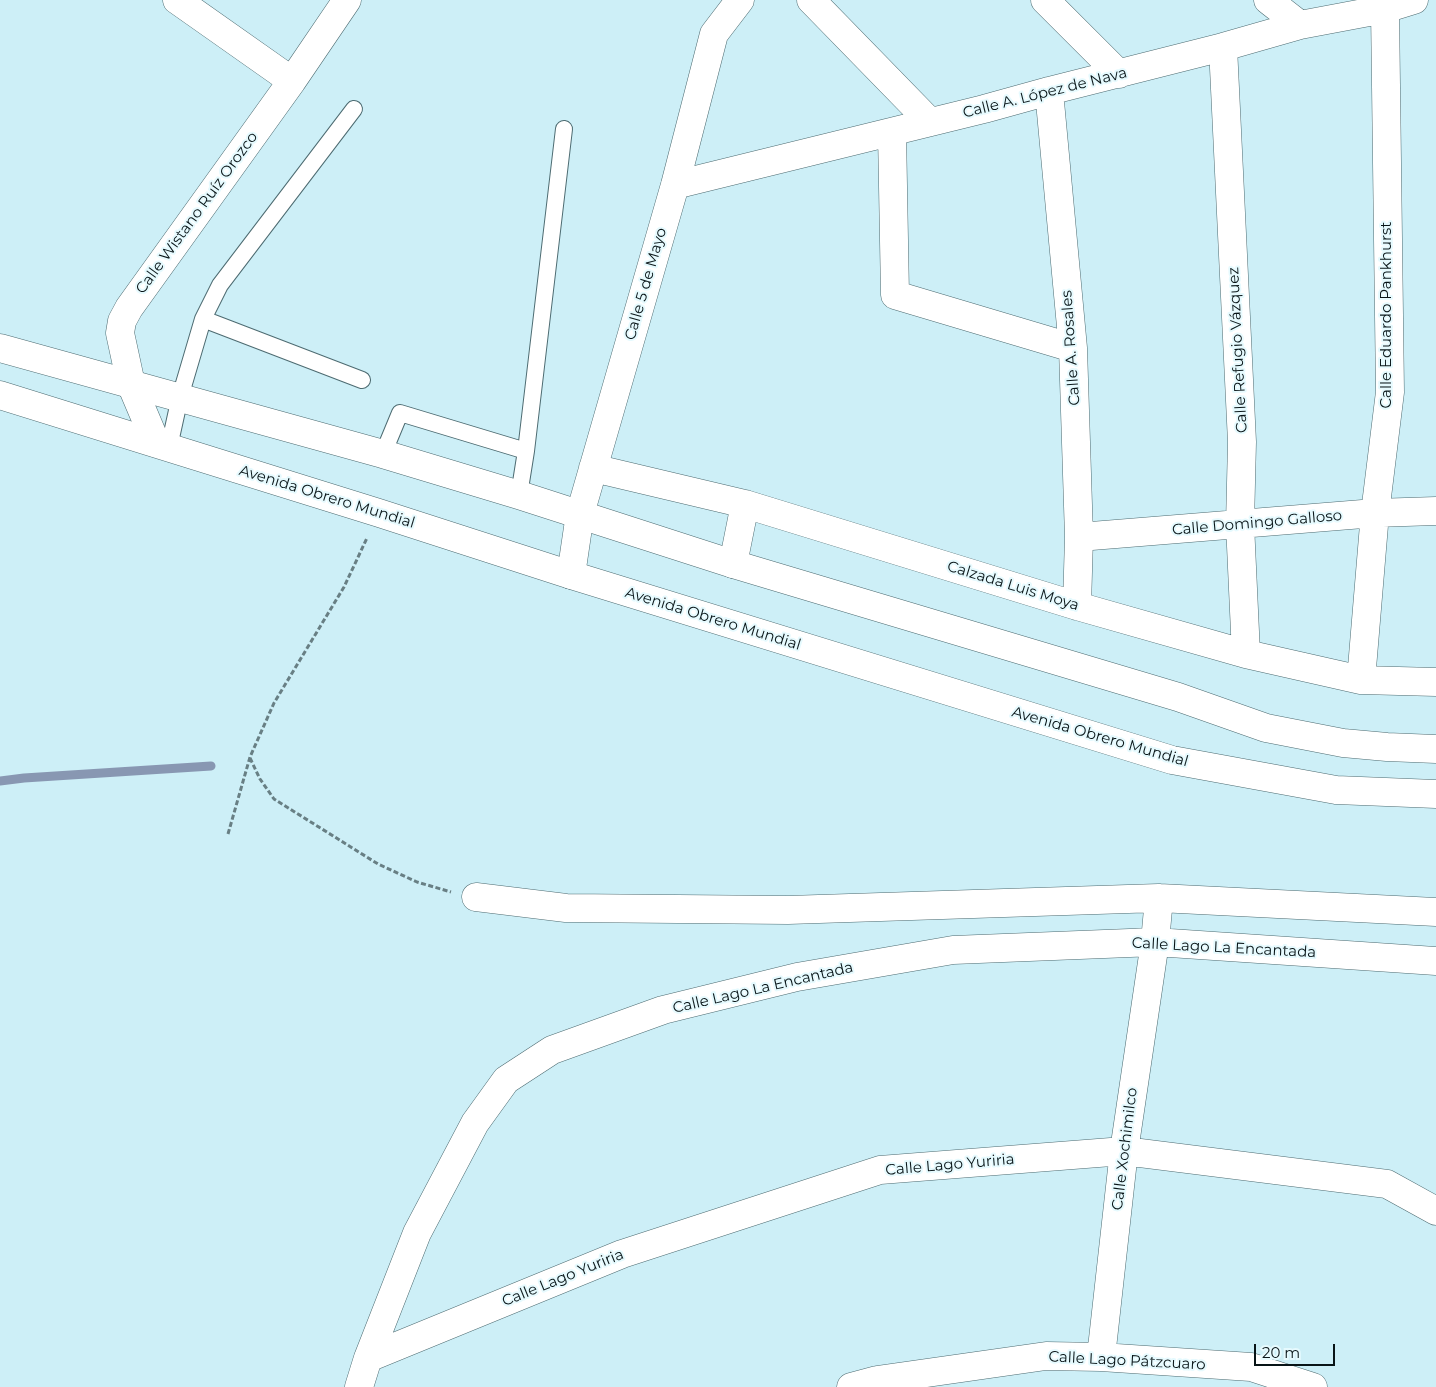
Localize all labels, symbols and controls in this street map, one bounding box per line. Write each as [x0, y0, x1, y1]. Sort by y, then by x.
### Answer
street label: Calle A. López de Nava [961, 64, 1129, 122]
street label: Calle Wistano Ruíz Orozco [132, 129, 262, 297]
street label: Calle Eduardo Pankhurst [1378, 222, 1396, 408]
street label: Calle 5 de Mayo [621, 226, 671, 342]
street label: Calle Refugio Vázquez [1225, 267, 1251, 433]
street label: Calle A. Rosales [1058, 290, 1084, 406]
street label: Avenida Obrero Mundial [237, 462, 417, 532]
street label: Calle Domingo Galloso [1171, 507, 1343, 539]
street label: Calzada Luis Moya [945, 557, 1081, 615]
street label: Avenida Obrero Mundial [623, 584, 803, 654]
street label: Avenida Obrero Mundial [1010, 703, 1190, 771]
street label: Calle Lago La Encantada [1131, 934, 1317, 962]
street label: Calle Lago La Encantada [671, 958, 855, 1018]
street label: Calle Xochimilco [1109, 1087, 1141, 1211]
street label: Calle Lago Yuriria [885, 1150, 1015, 1180]
street label: Calle Lago Yuriria [500, 1245, 626, 1311]
scale bar [1256, 1334, 1337, 1366]
text: 20 m [1262, 1343, 1300, 1362]
street label: Calle Lago Pátzcuaro [1048, 1348, 1206, 1374]

